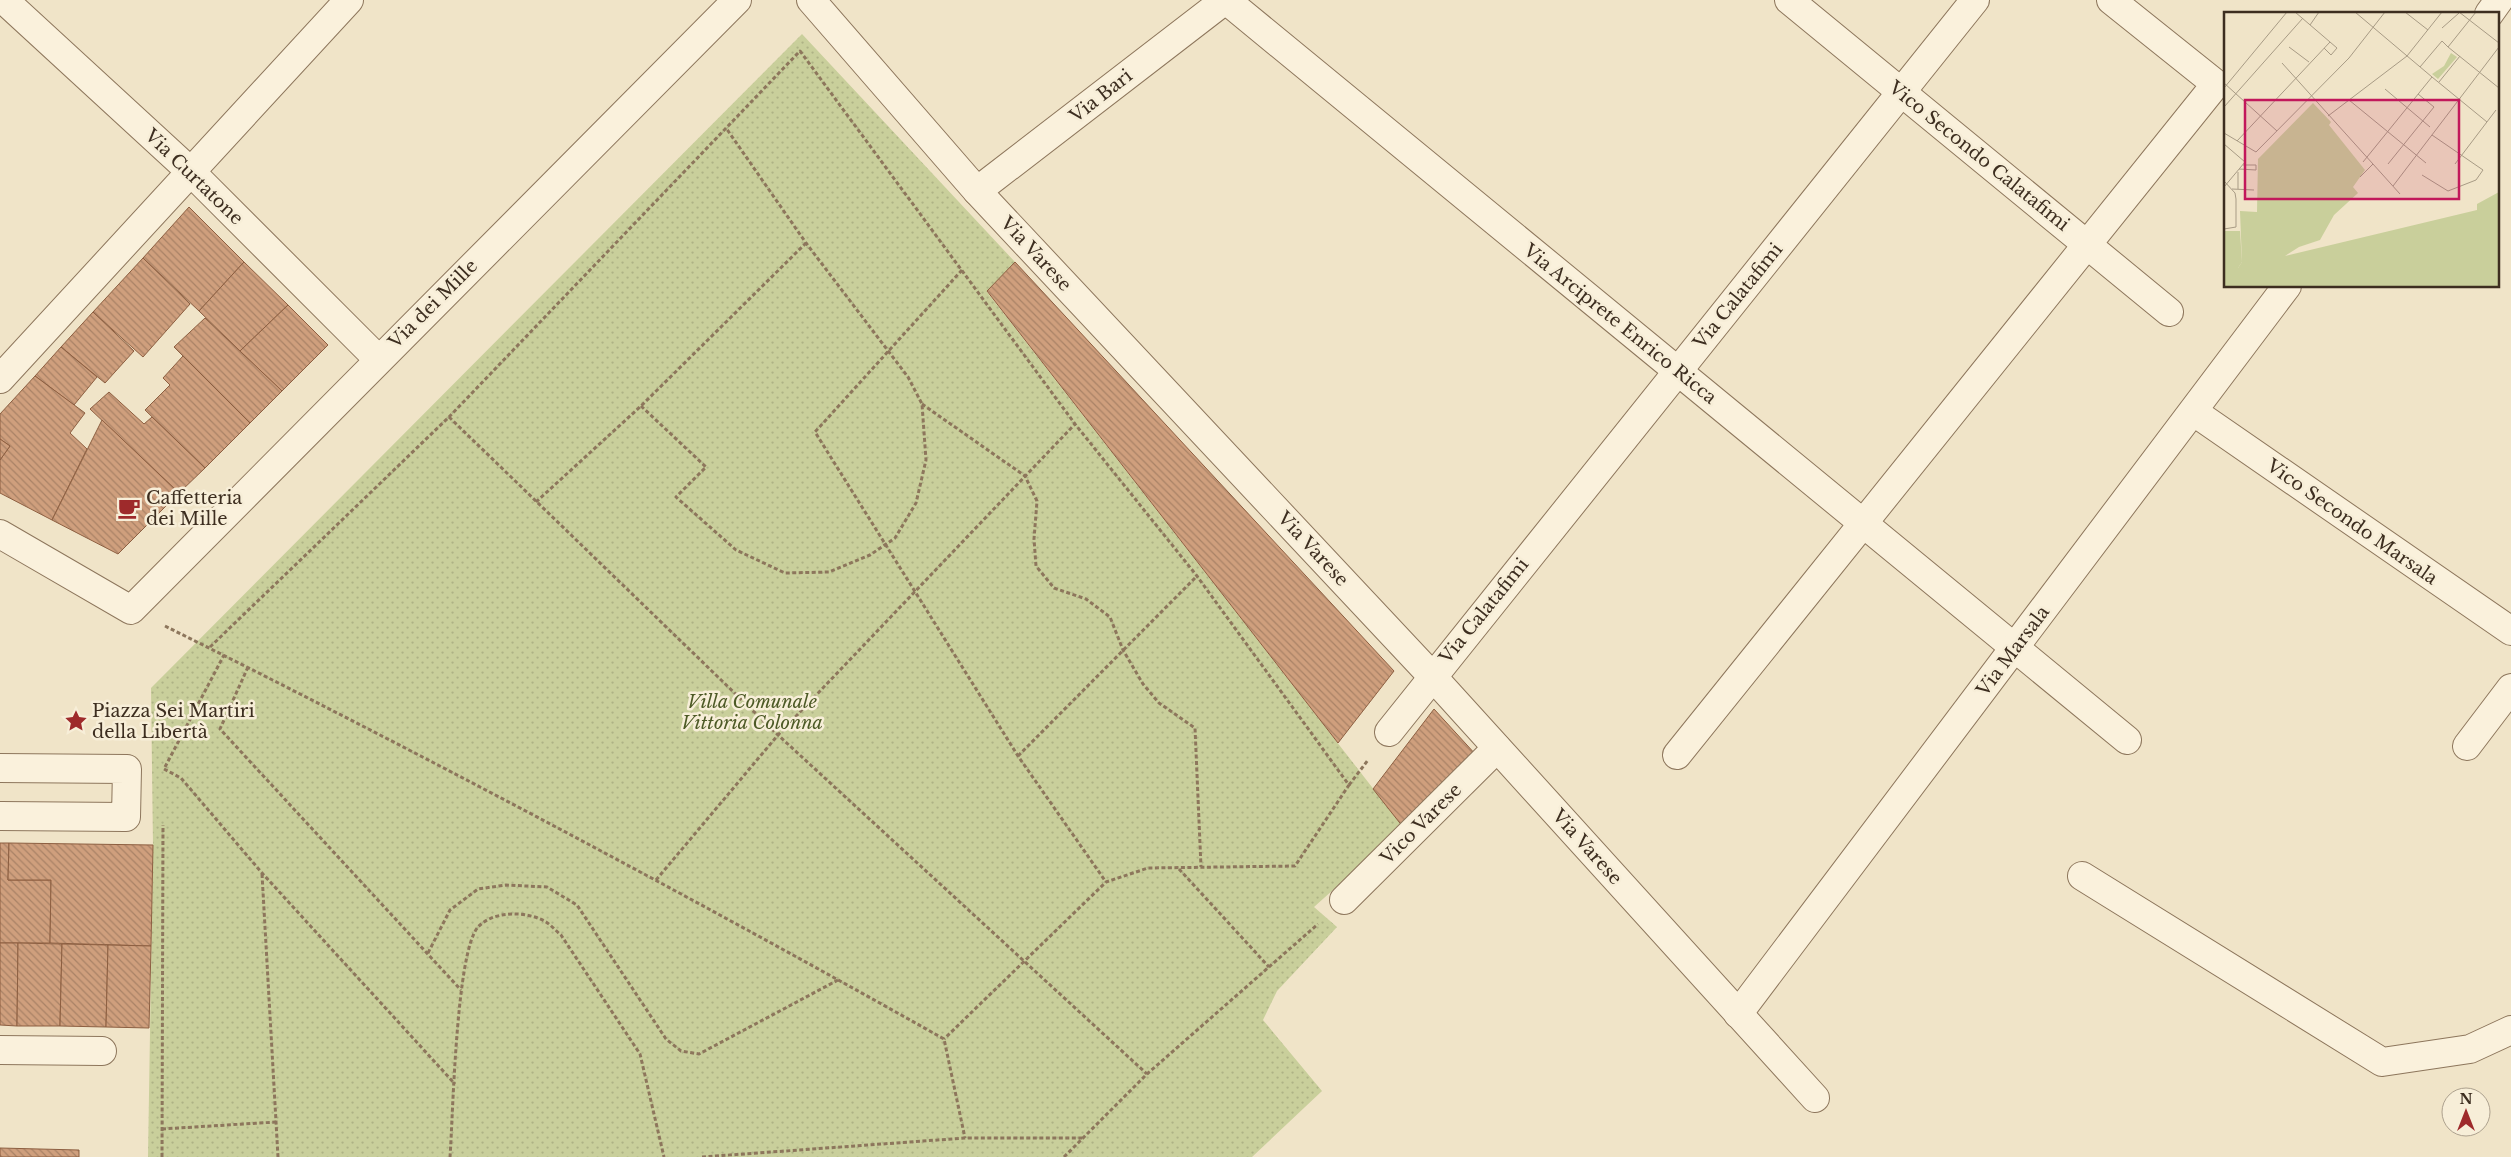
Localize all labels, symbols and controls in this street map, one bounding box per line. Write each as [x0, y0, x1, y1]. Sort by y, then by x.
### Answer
inset map [2224, 12, 2498, 288]
street label: Via Bari [1064, 65, 1137, 128]
street label: Vico Secondo Calatafimi [1884, 76, 2074, 236]
street label: Via Curtatone [140, 124, 248, 229]
street label: Via Varese [995, 211, 1076, 296]
street label: Via Arciprete Enrico Ricca [1518, 239, 1721, 409]
street label: Via Calatafimi [1688, 239, 1787, 354]
street label: Via dei Mille [383, 255, 482, 354]
street label: Vico Secondo Marsala [2261, 454, 2442, 589]
place label: Caffetteria dei Mille [146, 487, 242, 530]
cafe icon: Caffetteria dei Mille [116, 495, 142, 521]
street label: Via Varese [1272, 506, 1353, 591]
street label: Via Calatafimi [1434, 554, 1533, 669]
street label: Via Marsala [1971, 602, 2054, 701]
park label: Villa Comunale Vittoria Colonna [681, 691, 823, 734]
place label: Piazza Sei Martiri della Libertà [92, 700, 255, 743]
place icon: Piazza Sei Martiri della Libertà [63, 708, 89, 734]
street label: Vico Varese [1375, 779, 1466, 870]
street label: Via Varese [1547, 804, 1627, 889]
north arrow [2441, 1087, 2491, 1137]
text: N [2459, 1090, 2473, 1108]

